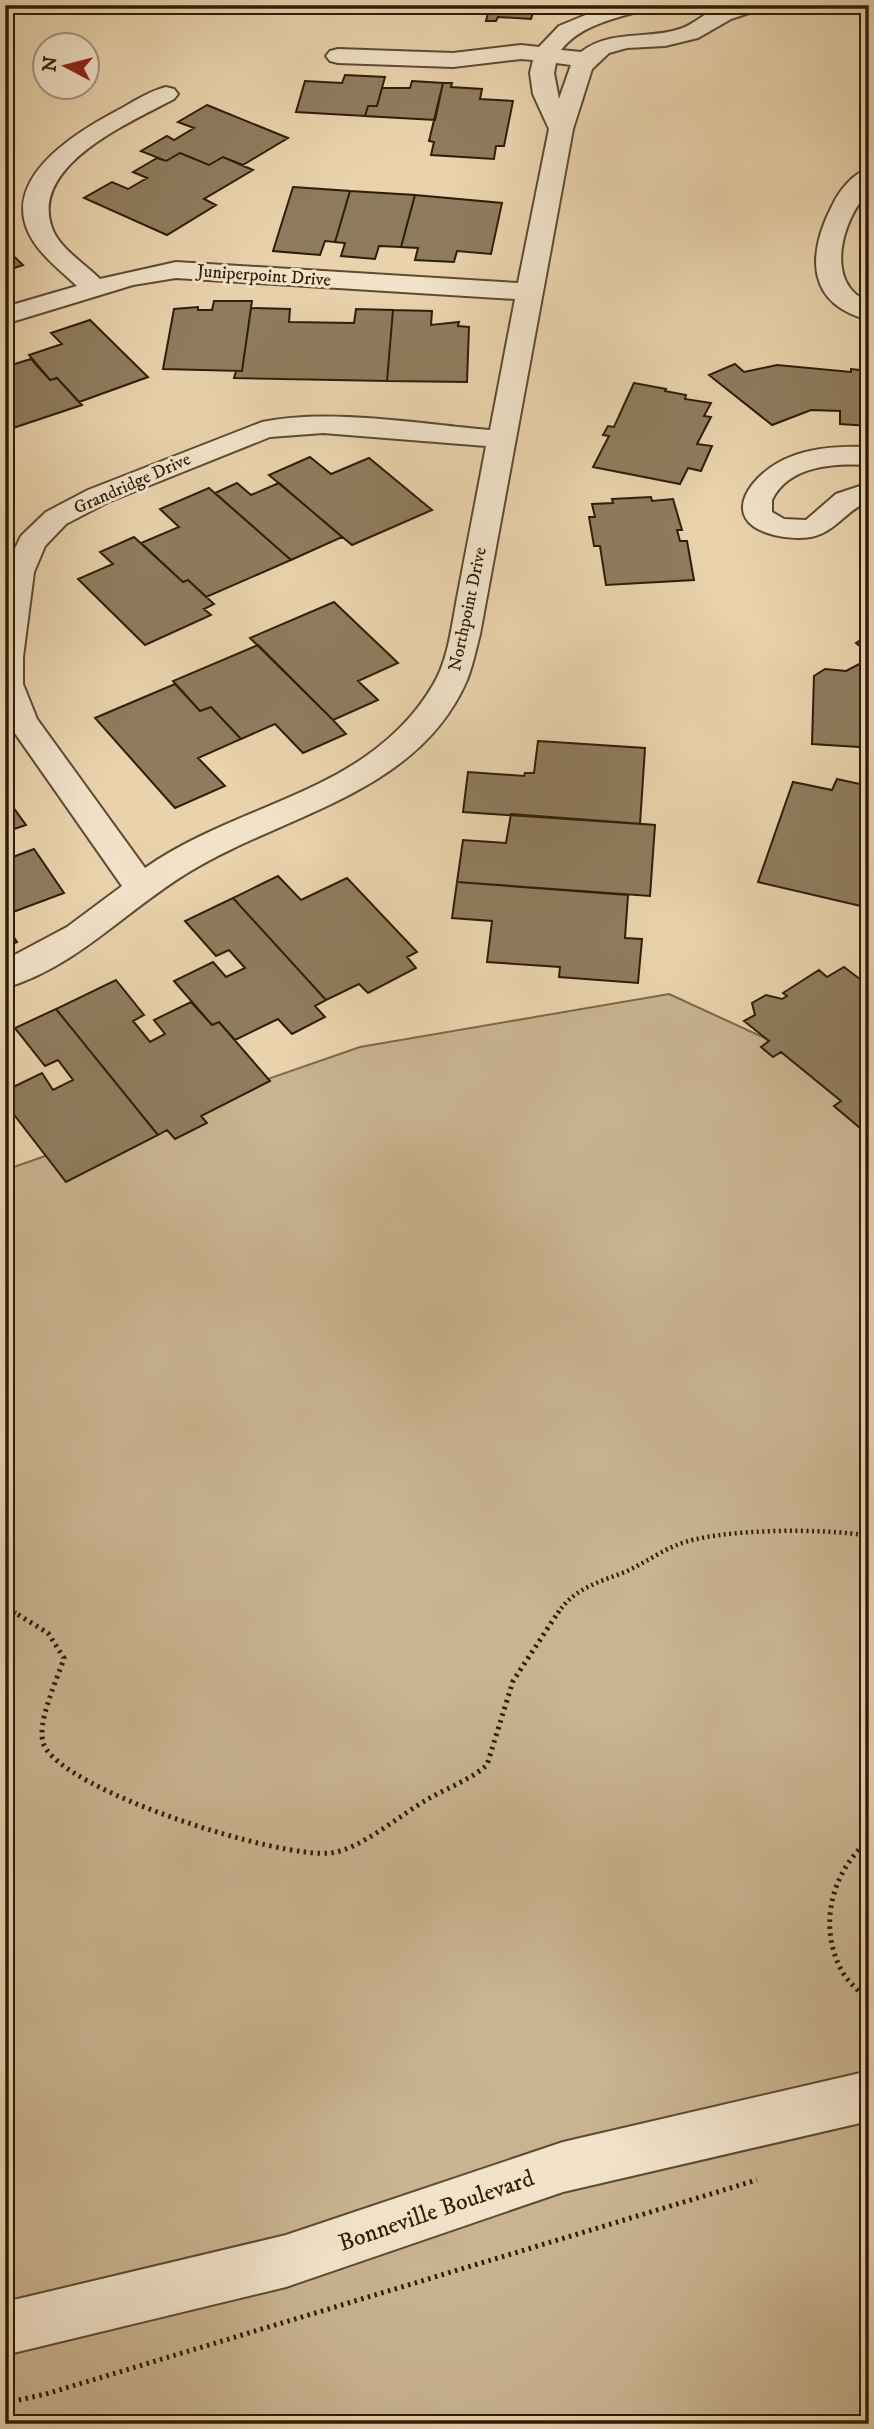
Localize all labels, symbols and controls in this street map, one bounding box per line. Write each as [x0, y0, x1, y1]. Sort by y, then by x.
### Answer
north arrow [32, 32, 102, 102]
text: N [38, 55, 63, 73]
street label: Juniperpoint Drive [194, 260, 332, 292]
street label: Grandridge Drive [70, 448, 194, 520]
street label: Northpoint Drive [444, 545, 492, 673]
street label: Bonneville Boulevard [334, 2163, 538, 2259]

